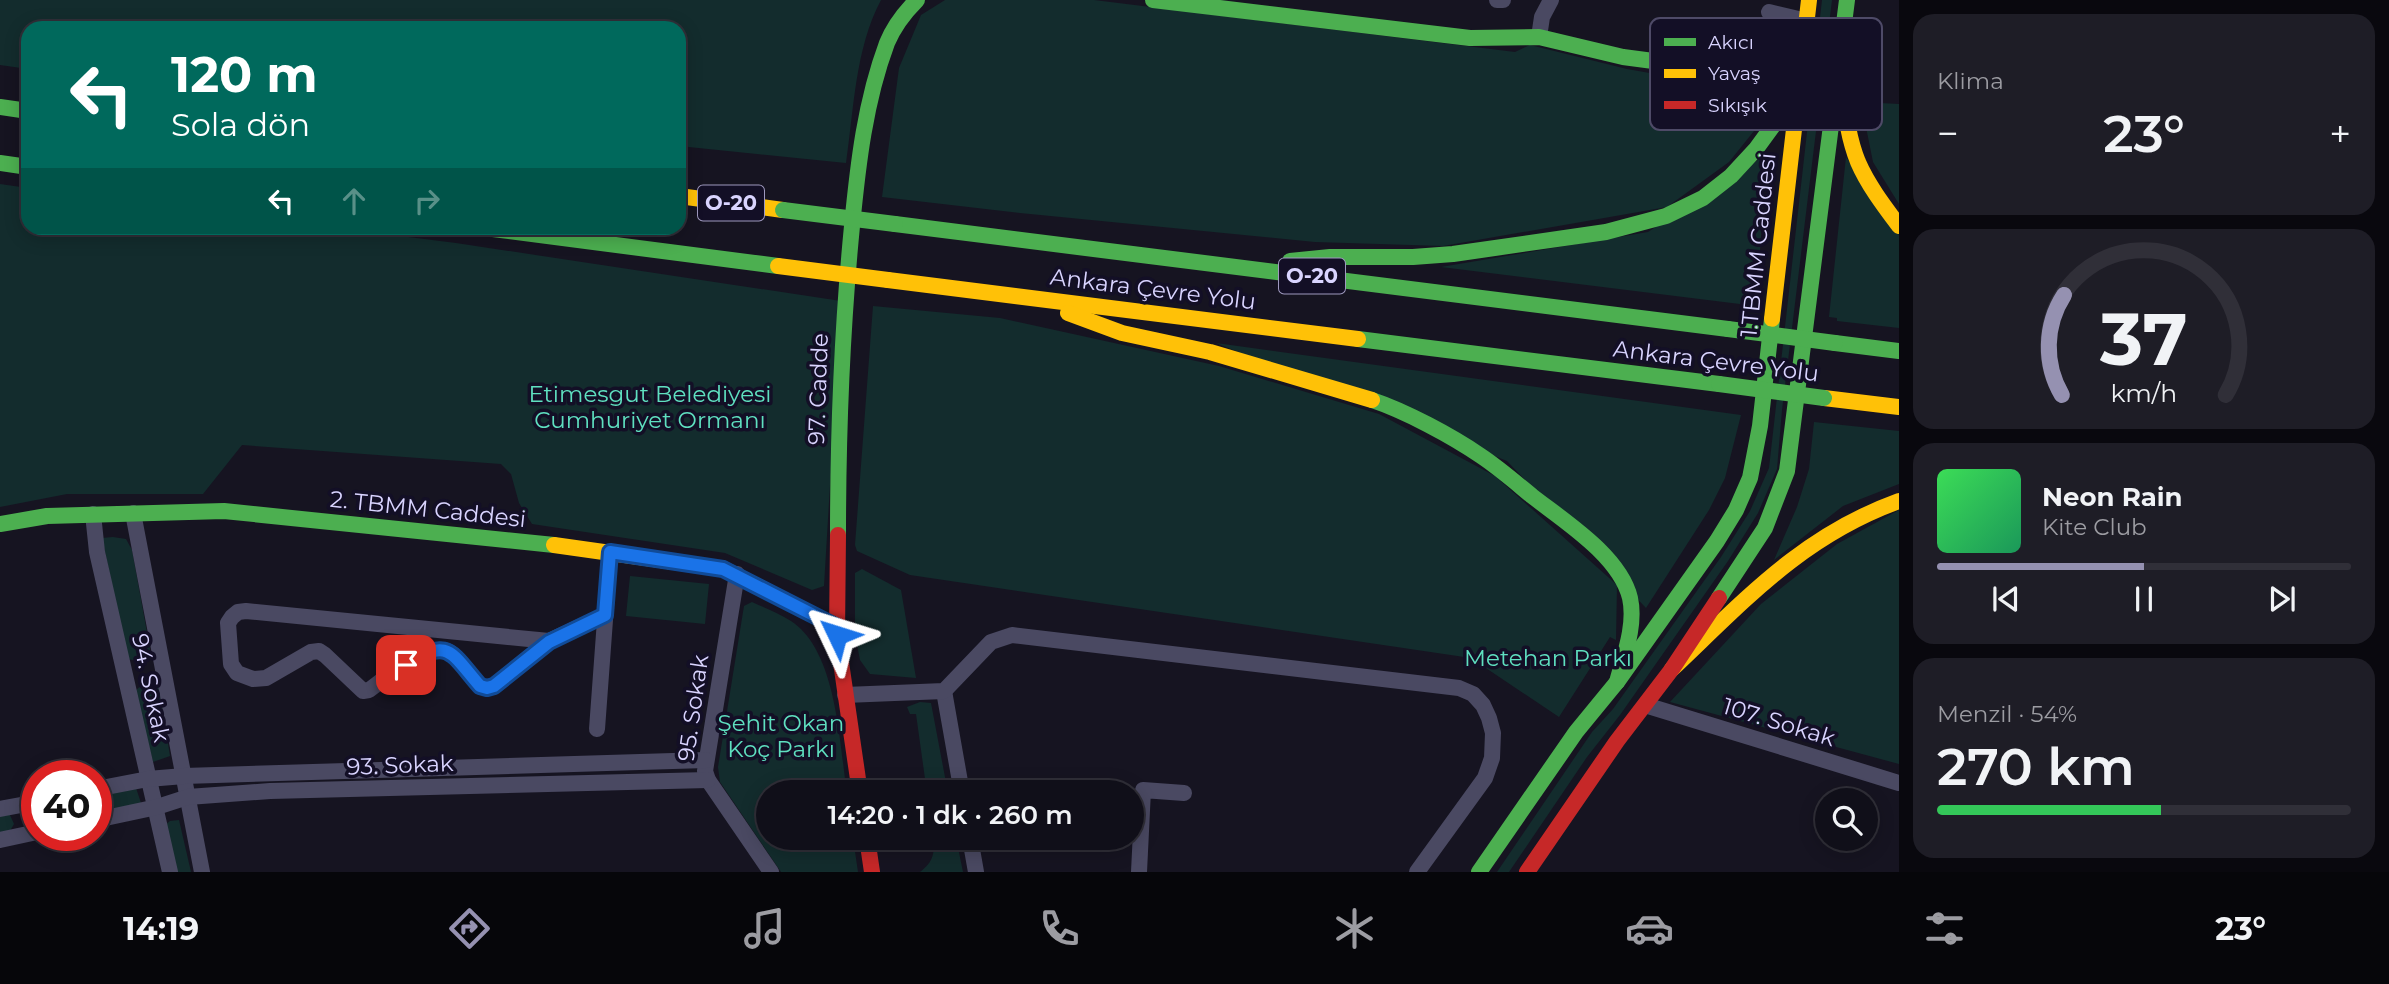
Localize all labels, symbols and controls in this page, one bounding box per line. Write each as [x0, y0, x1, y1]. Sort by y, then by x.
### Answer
legend [1650, 18, 1882, 130]
text: Akıcı [1708, 31, 1754, 54]
text: 120 m [171, 45, 318, 104]
icon: left [56, 49, 147, 140]
text: Yavaş [1708, 62, 1760, 85]
text: Klima [1937, 67, 2004, 95]
text: Sıkışık [1708, 94, 1768, 117]
text: 23° [2103, 102, 2185, 165]
text: Sola dön [171, 105, 310, 144]
text: − [1937, 110, 1959, 157]
text: + [2329, 110, 2351, 157]
street label: 1.TBMM Caddesi [1734, 151, 1782, 339]
icon: left [262, 182, 300, 220]
icon: ahead [335, 182, 373, 220]
icon: right [408, 182, 446, 220]
road number: O-20 [698, 186, 764, 220]
road number: O-20 [1279, 258, 1345, 294]
street label: Ankara Çevre Yolu [1049, 262, 1257, 316]
text: 37 [2099, 295, 2188, 383]
street label: 97. Cadde [802, 333, 834, 445]
street label: Ankara Çevre Yolu [1612, 334, 1820, 388]
text: km/h [2111, 378, 2177, 408]
park label: Etimesgut Belediyesi Cumhuriyet Ormanı [528, 380, 772, 434]
text: Neon Rain [2042, 481, 2183, 513]
street label: 2. TBMM Caddesi [329, 485, 527, 533]
text: Kite Club [2042, 513, 2147, 541]
icon: previous [1987, 580, 2025, 618]
icon: pause [2125, 580, 2163, 618]
icon: next [2263, 580, 2301, 618]
position arrow [800, 598, 874, 672]
street label: 94. Sokak [126, 631, 176, 745]
pin [376, 635, 436, 695]
park label: Metehan Parkı [1464, 644, 1632, 672]
icon: arrive [387, 646, 425, 684]
street label: 95. Sokak [672, 653, 714, 763]
street label: 107. Sokak [1719, 692, 1839, 752]
text: Menzil · 54% [1937, 700, 2077, 728]
park label: Şehit Okan Koç Parkı [718, 709, 844, 763]
text: 270 km [1937, 735, 2135, 798]
street label: 93. Sokak [346, 749, 454, 781]
speed limit sign: 40 [21, 760, 112, 851]
map controls [1815, 788, 1878, 851]
button: search [1815, 788, 1878, 851]
text: 14:20 · 1 dk · 260 m [827, 799, 1073, 831]
icon: directions [445, 904, 494, 953]
icon: music [740, 904, 789, 953]
icon: phone [1035, 904, 1084, 953]
icon: climate [1330, 904, 1379, 953]
icon: car [1625, 904, 1674, 953]
icon: filters [1920, 904, 1969, 953]
text: 14:19 [123, 909, 199, 948]
text: 23° [2215, 909, 2266, 948]

